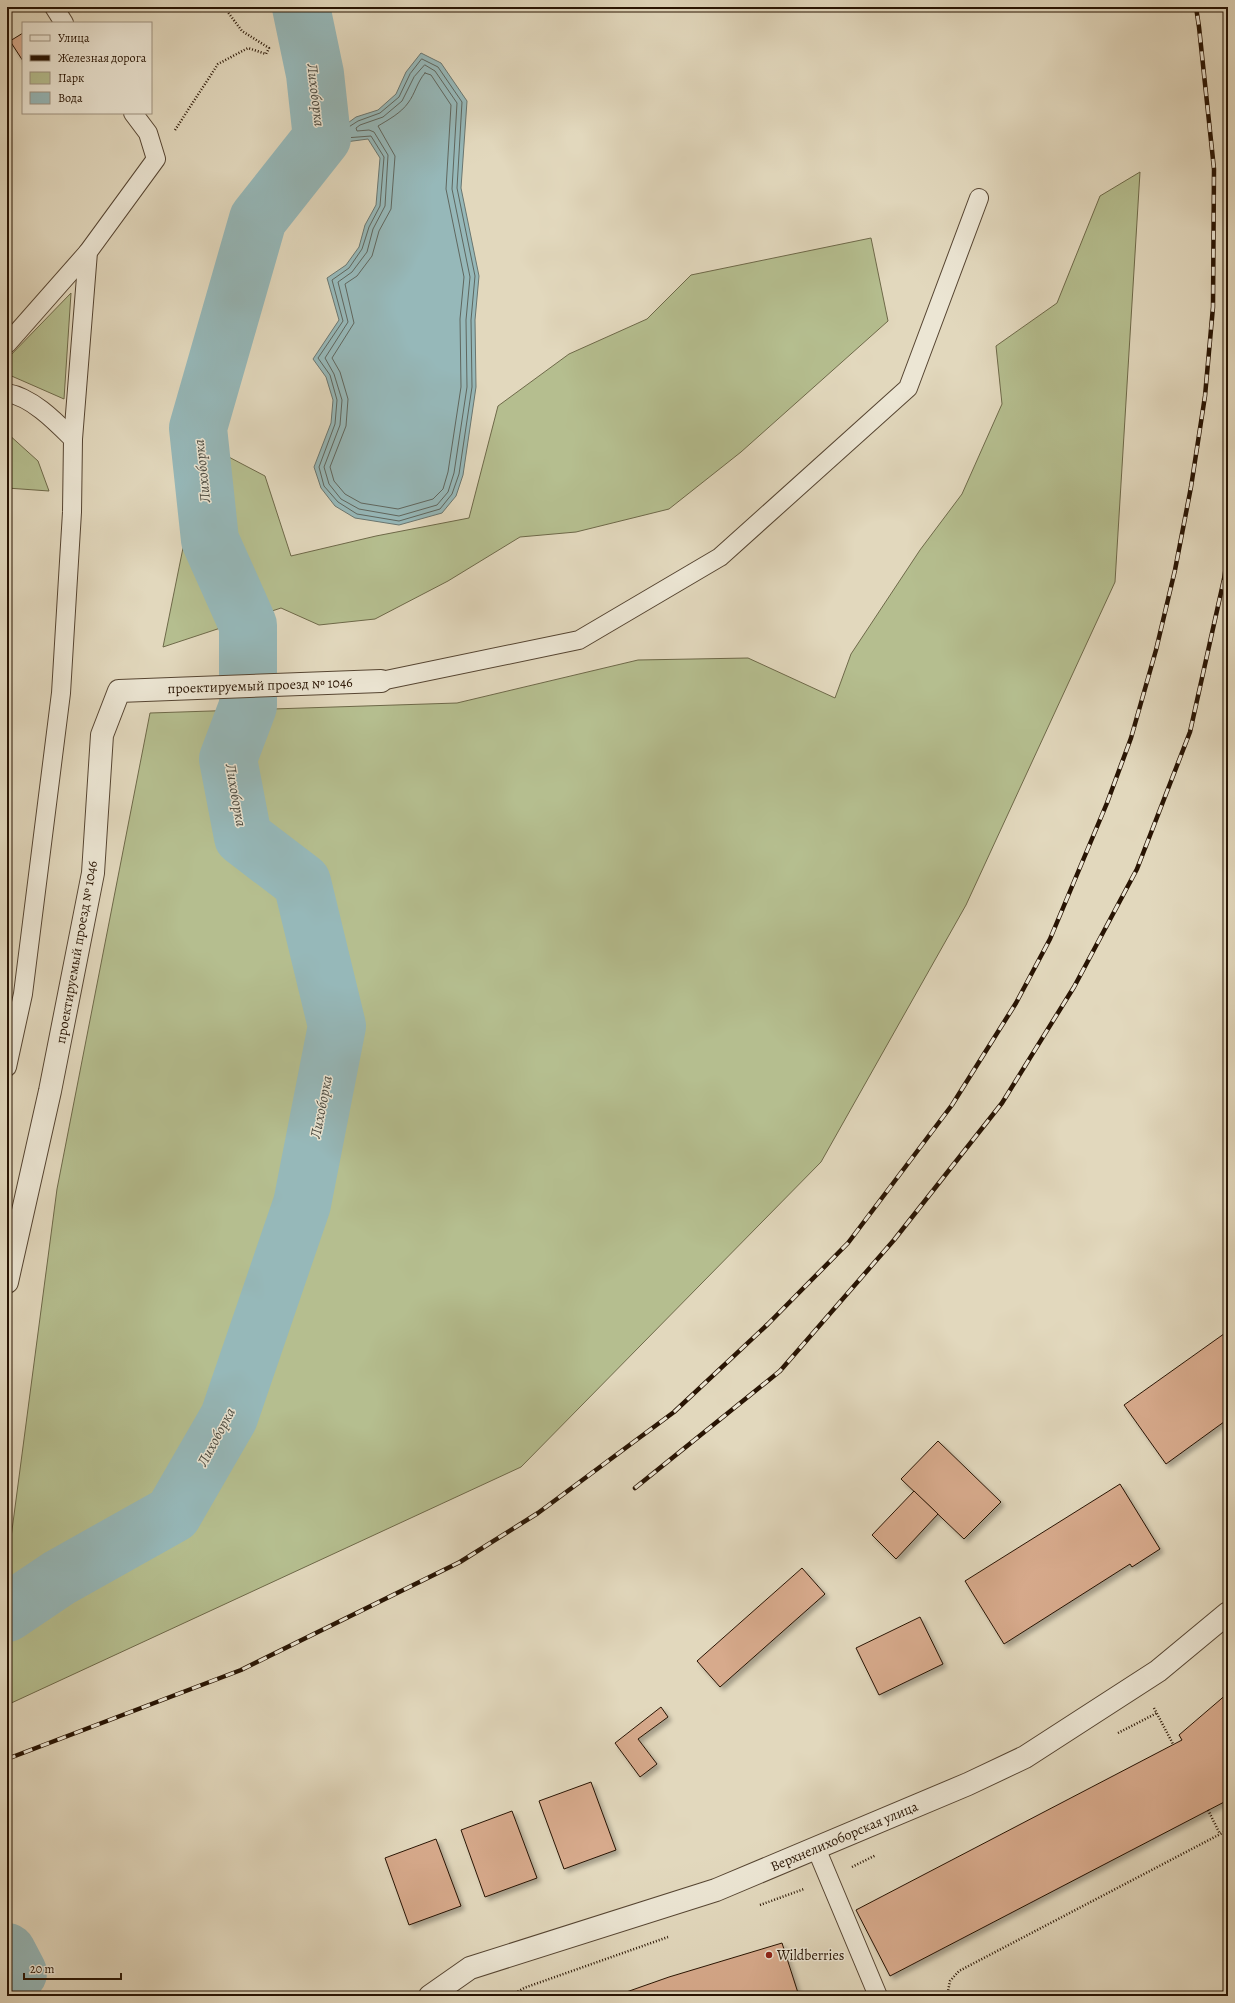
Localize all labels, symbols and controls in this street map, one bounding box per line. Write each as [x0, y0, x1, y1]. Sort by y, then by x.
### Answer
legend [22, 22, 152, 114]
text: Улица [58, 30, 90, 46]
text: Железная дорога [58, 50, 147, 66]
water label: Лихоборка [302, 61, 330, 128]
text: Парк [58, 70, 84, 86]
text: Вода [58, 90, 83, 106]
water label: Лихоборка [189, 438, 215, 505]
street label: проектируемый проезд № 1046 [167, 673, 353, 698]
water label: Лихоборка [220, 761, 251, 828]
street label: проектируемый проезд № 1046 [51, 859, 102, 1045]
water label: Лихоборка [305, 1074, 337, 1141]
water label: Лихоборка [192, 1404, 240, 1471]
street label: Верхнелихоборская улица [768, 1797, 921, 1876]
place label: Wildberries [776, 1946, 844, 1965]
marker: Wildberries [764, 1950, 774, 1960]
scale bar [24, 1955, 121, 1981]
text: 20 m [30, 1961, 54, 1977]

